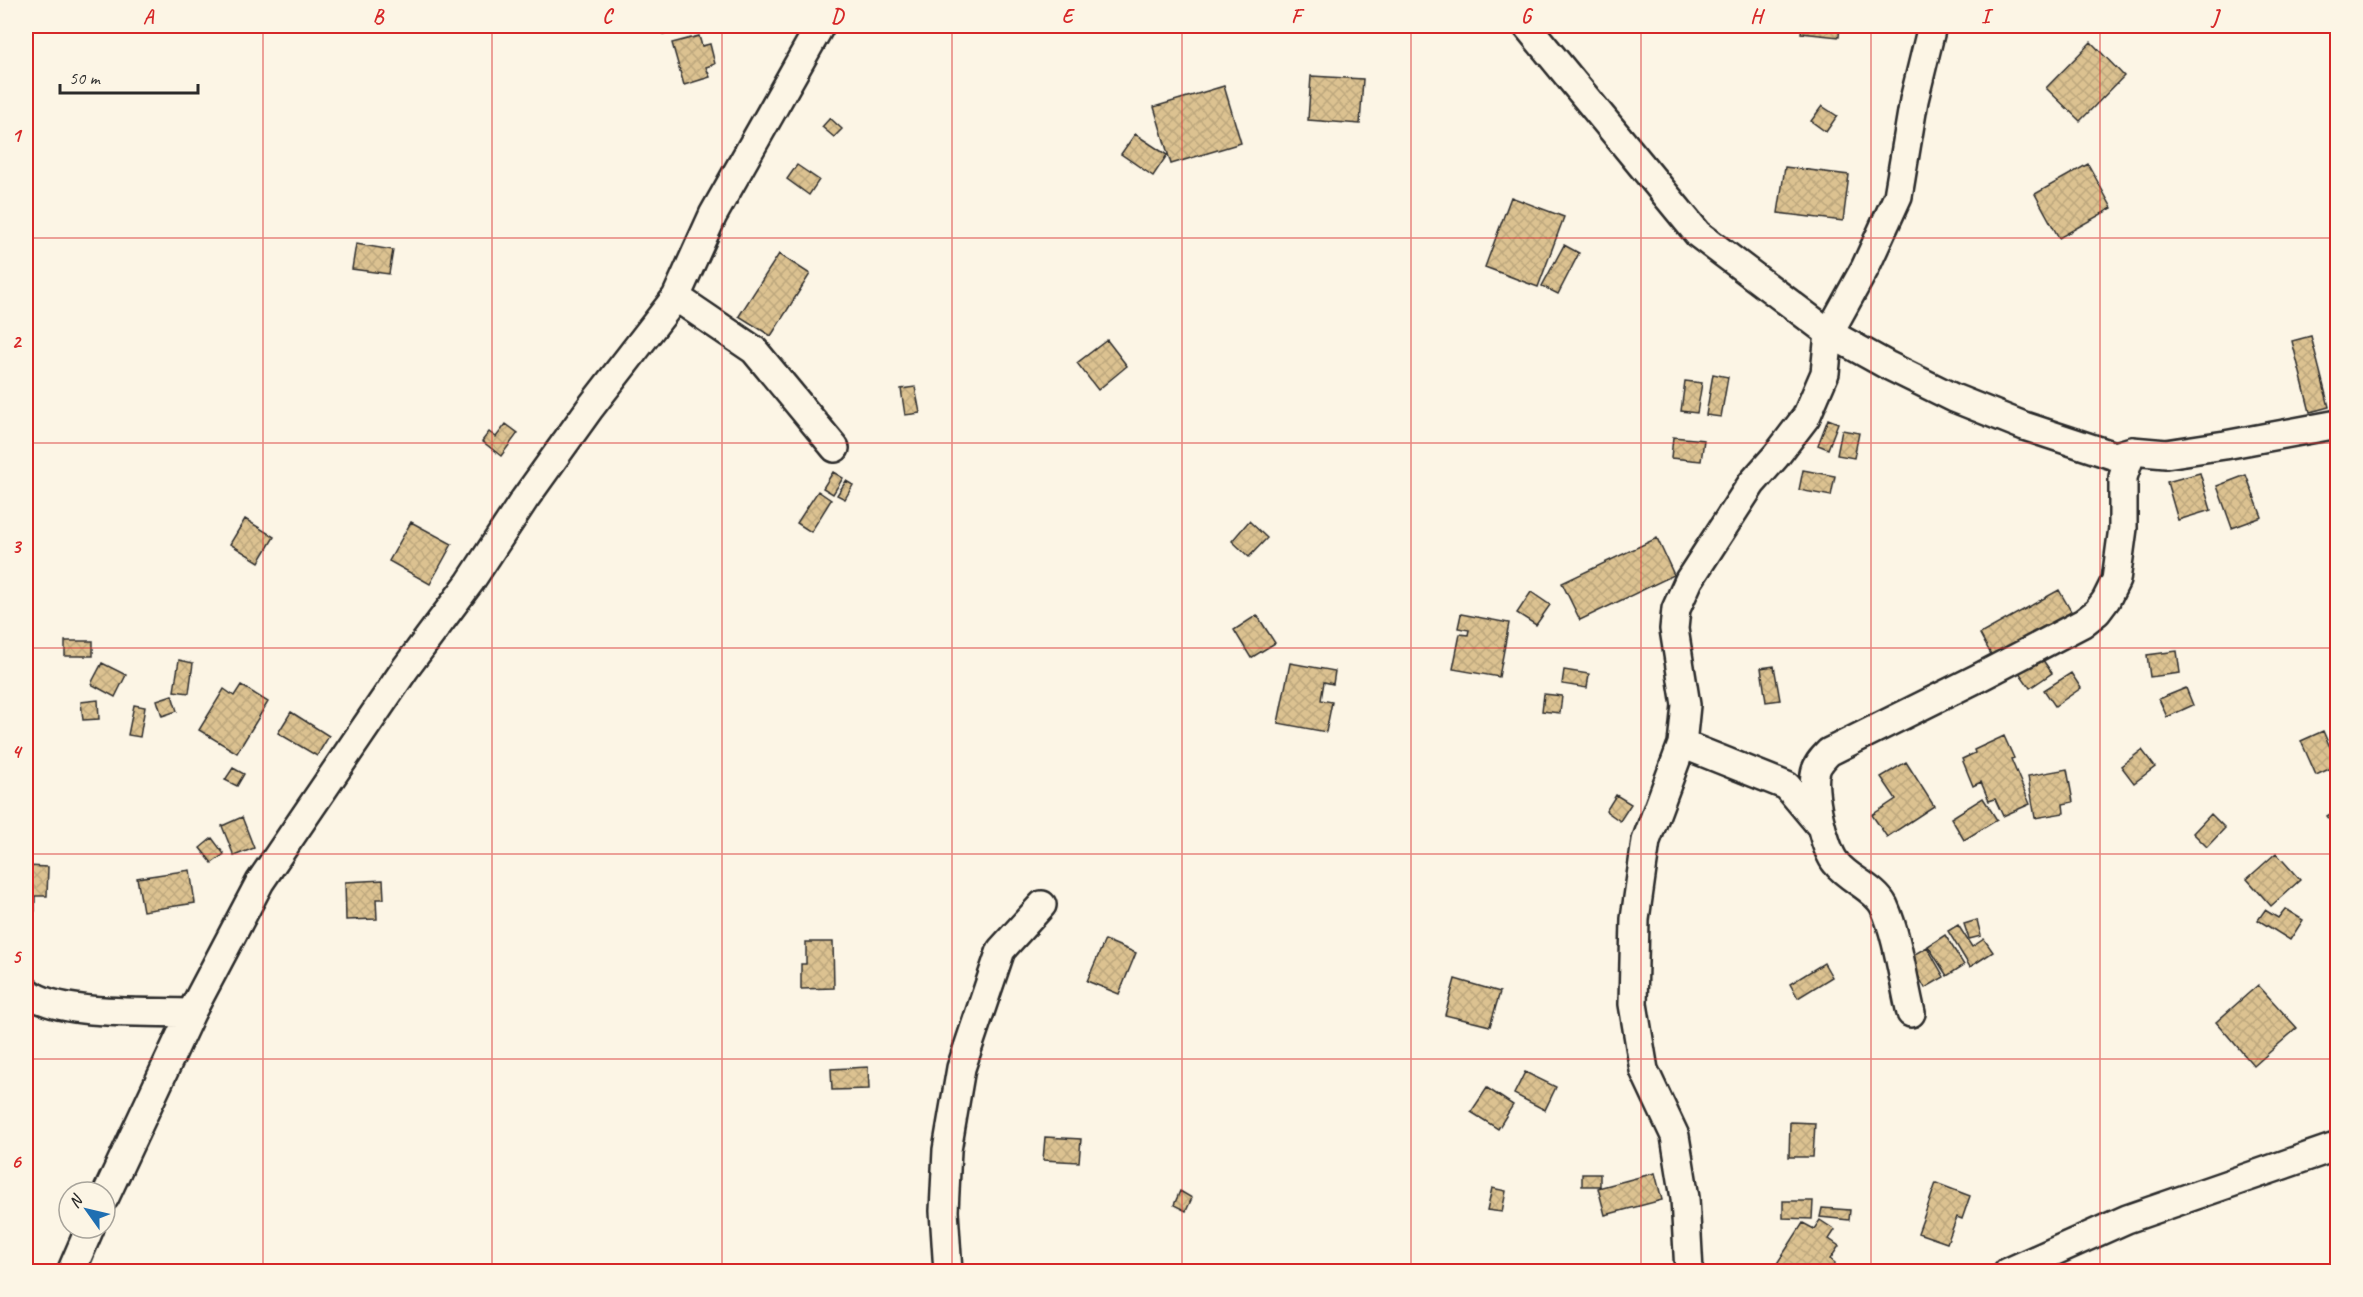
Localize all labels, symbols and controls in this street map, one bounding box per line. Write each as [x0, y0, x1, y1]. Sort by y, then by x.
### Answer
text: A [143, 4, 155, 29]
text: B [373, 4, 385, 29]
text: C [602, 4, 614, 29]
text: D [831, 4, 845, 29]
text: E [1062, 4, 1076, 29]
text: F [1291, 4, 1305, 29]
text: G [1521, 4, 1534, 29]
text: H [1750, 4, 1765, 29]
text: I [1981, 4, 1994, 29]
text: J [2210, 4, 2222, 29]
scale bar [60, 57, 198, 95]
text: 50 m [69, 67, 102, 89]
text: 1 [12, 123, 23, 148]
text: 2 [12, 329, 23, 354]
text: 3 [12, 534, 23, 559]
text: 4 [12, 739, 24, 764]
text: 5 [12, 944, 23, 969]
text: 6 [11, 1149, 22, 1174]
north arrow [57, 1180, 117, 1240]
text: N [64, 1190, 88, 1212]

